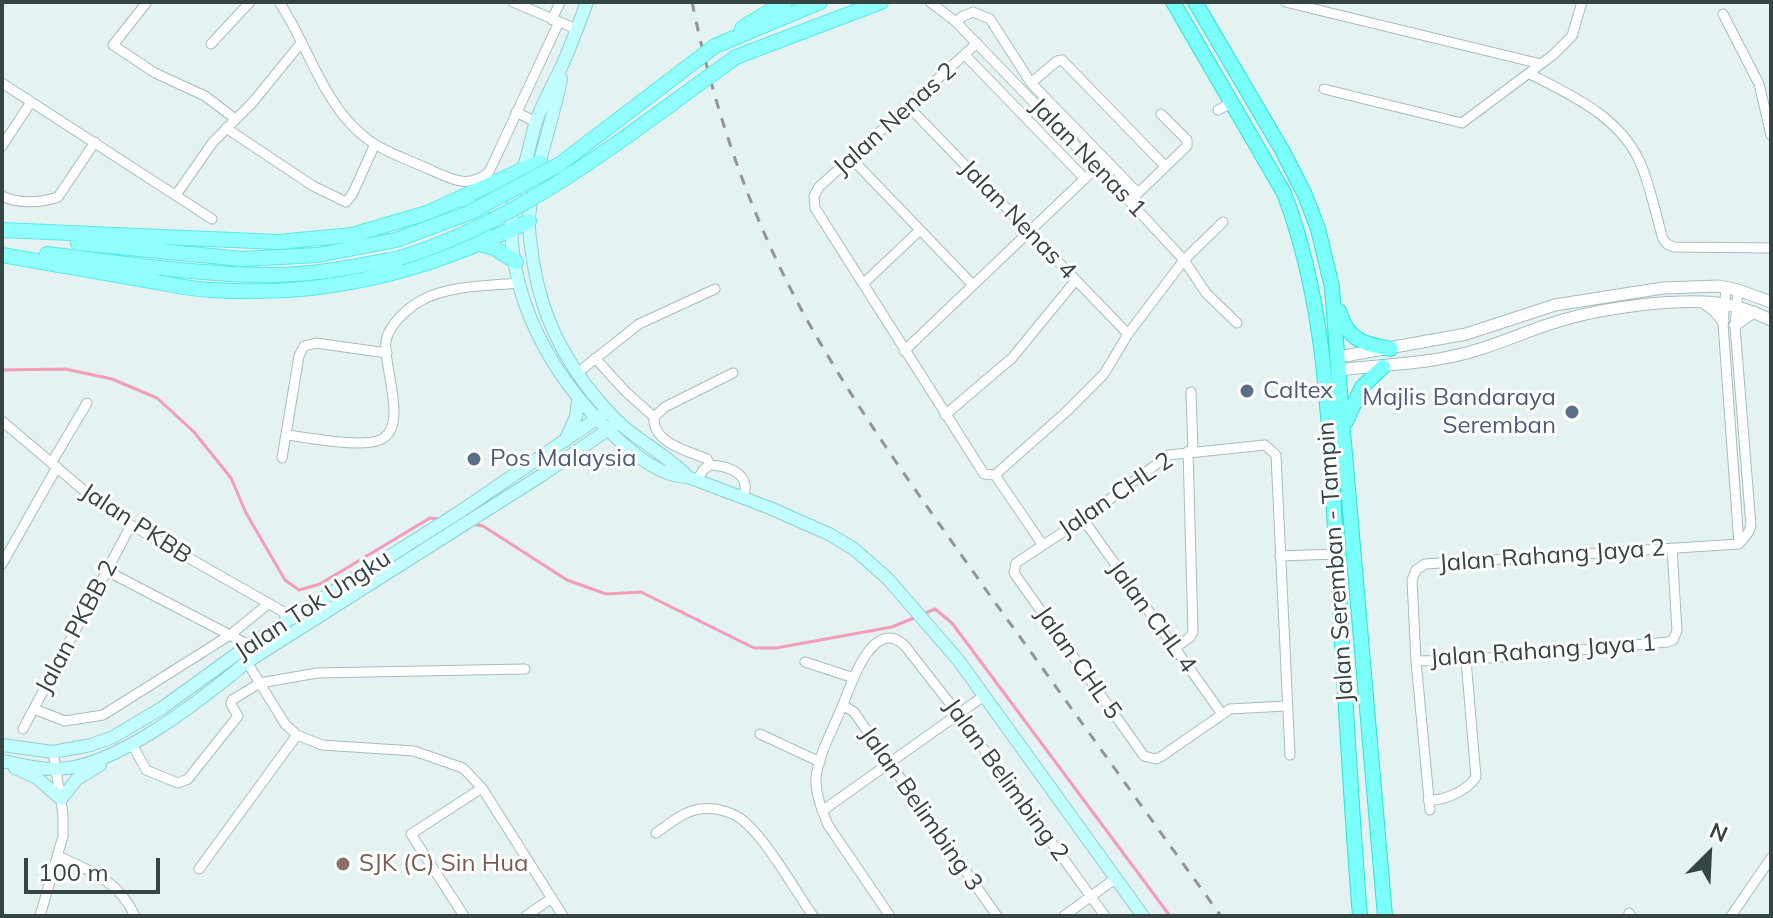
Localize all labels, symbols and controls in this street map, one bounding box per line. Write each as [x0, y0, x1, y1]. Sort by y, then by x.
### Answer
street label: Jalan Nenas 2 [828, 57, 962, 181]
street label: Jalan Nenas 1 [1024, 92, 1152, 224]
street label: Jalan Nenas 4 [954, 154, 1082, 286]
place label: Caltex [1263, 377, 1333, 405]
marker: Caltex [1238, 382, 1256, 400]
place label: Majlis Bandaraya Seremban [1362, 384, 1556, 440]
marker: Majlis Bandaraya Seremban [1563, 403, 1581, 421]
street label: Jalan Seremban - Tampin [1312, 421, 1360, 703]
place label: Pos Malaysia [490, 445, 636, 473]
street label: Jalan CHL 2 [1054, 446, 1178, 544]
marker: Pos Malaysia [465, 450, 483, 468]
street label: Jalan PKBB [75, 478, 197, 570]
street label: Jalan Rahang Jaya 2 [1438, 534, 1666, 578]
street label: Jalan Tok Ungku [230, 544, 396, 666]
street label: Jalan PKBB 2 [30, 555, 124, 699]
street label: Jalan CHL 4 [1102, 555, 1202, 679]
street label: Jalan CHL 5 [1029, 601, 1127, 725]
street label: Jalan Rahang Jaya 1 [1429, 629, 1657, 673]
street label: Jalan Belimbing 2 [937, 693, 1075, 867]
street label: Jalan Belimbing 3 [854, 721, 988, 897]
north arrow [1669, 814, 1749, 894]
text: N [1705, 816, 1732, 848]
scale bar [28, 842, 164, 892]
place label: SJK (C) Sin Hua [359, 850, 528, 878]
marker: SJK (C) Sin Hua [334, 855, 352, 873]
text: 100 m [38, 857, 109, 887]

